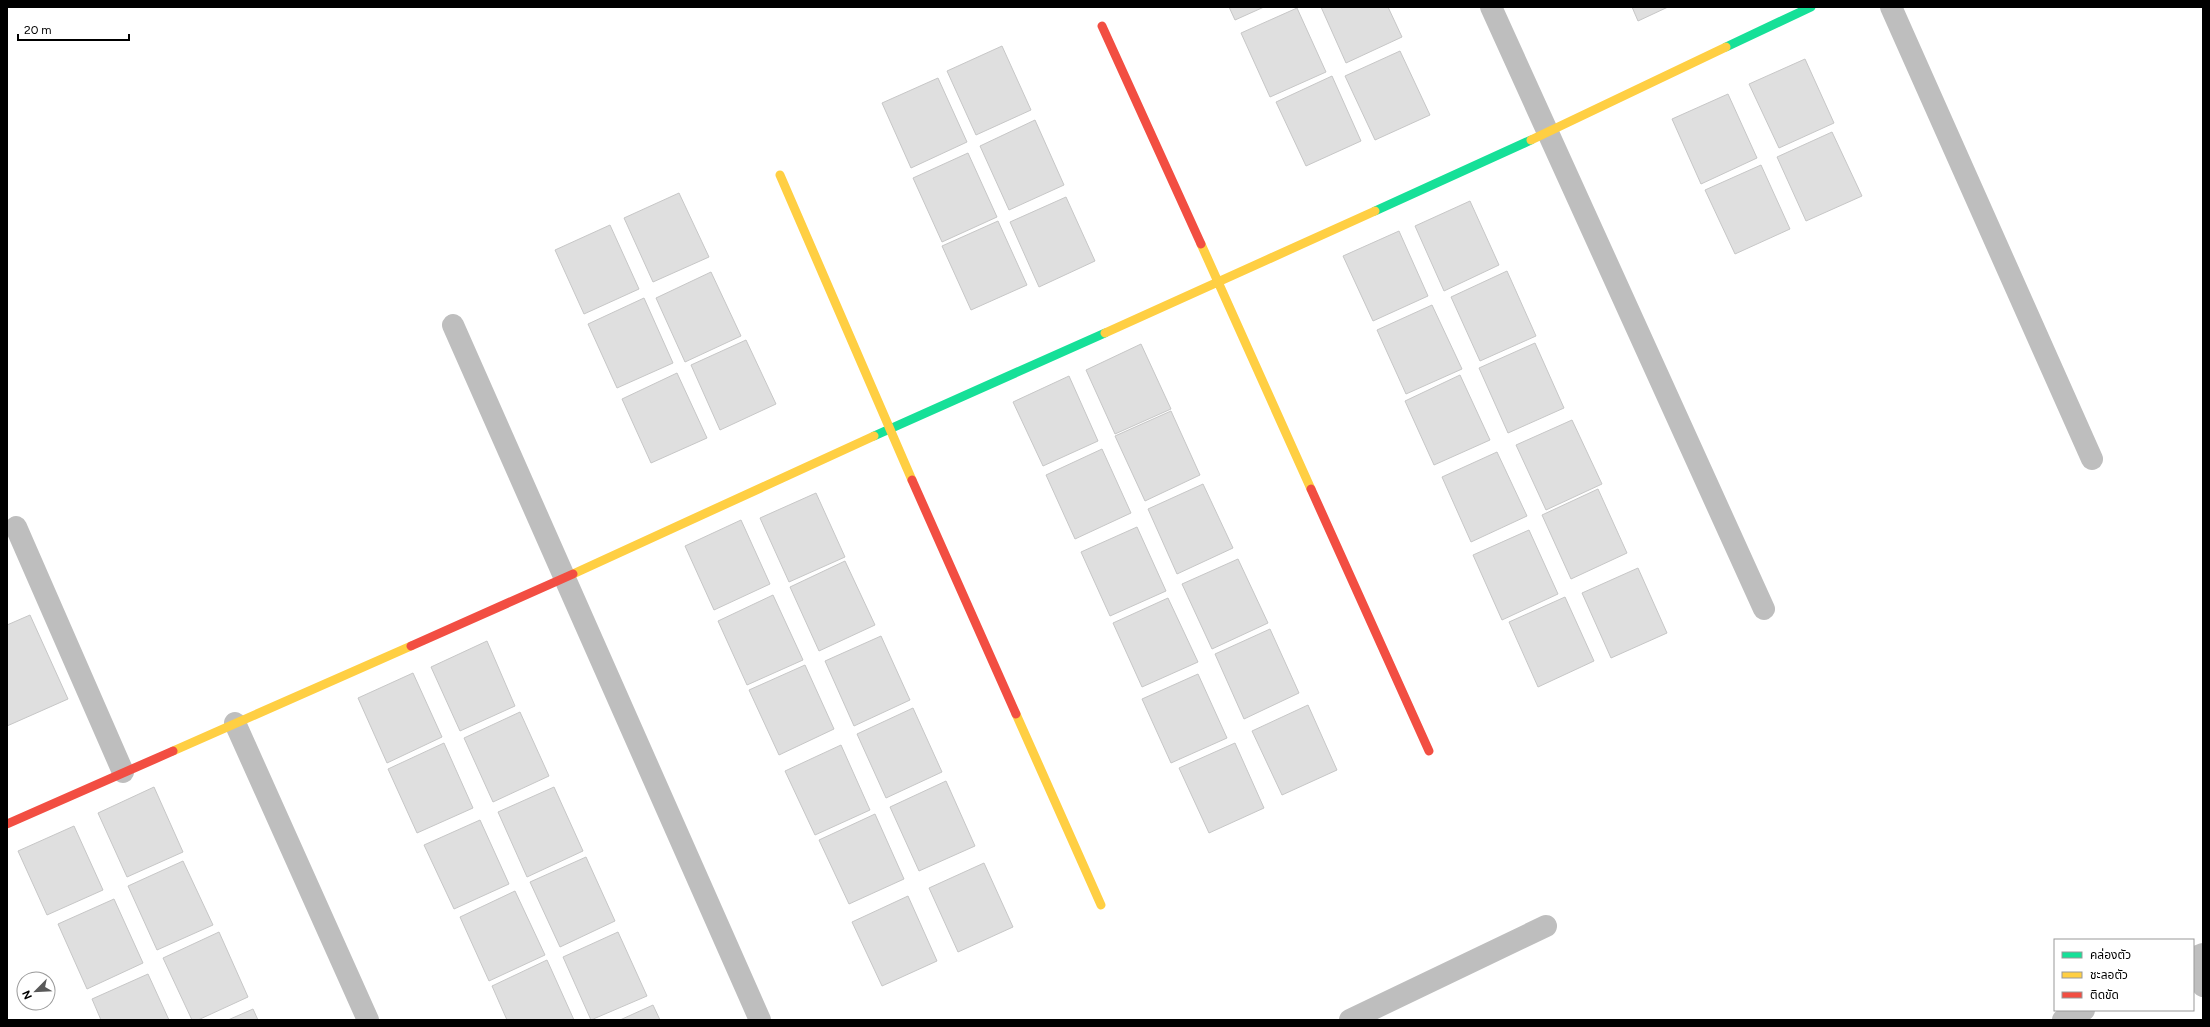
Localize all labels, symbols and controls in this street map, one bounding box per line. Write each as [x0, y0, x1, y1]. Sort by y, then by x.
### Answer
scale bar [18, 16, 129, 42]
text: 20 m [24, 23, 52, 37]
legend [2054, 939, 2194, 1011]
text: คล่องตัว [2090, 948, 2131, 962]
text: ชะลอตัว [2090, 968, 2128, 982]
north arrow [16, 971, 56, 1011]
text: N [20, 988, 35, 1001]
text: ติดขัด [2090, 988, 2119, 1002]

